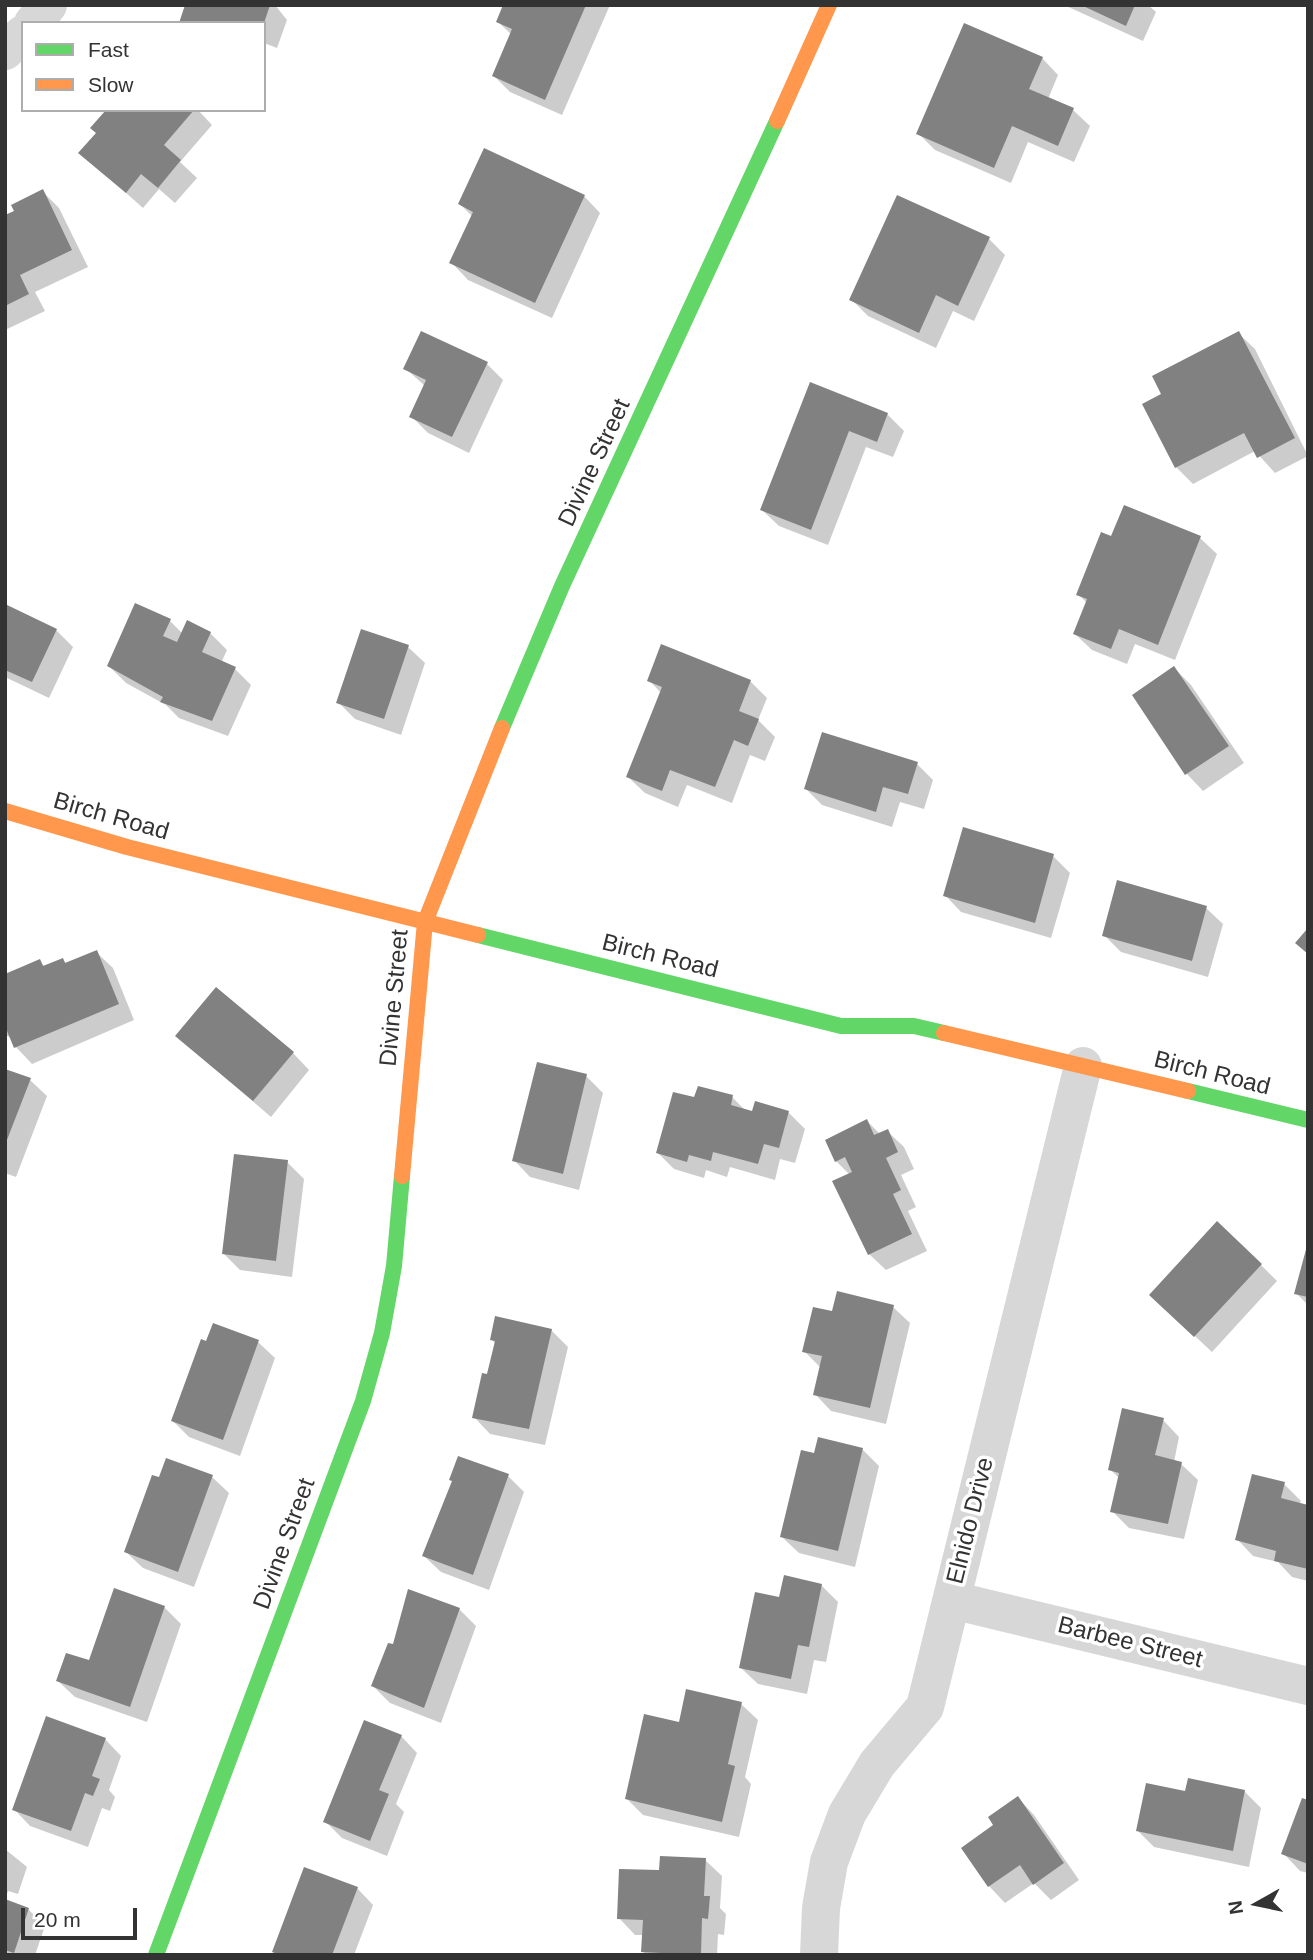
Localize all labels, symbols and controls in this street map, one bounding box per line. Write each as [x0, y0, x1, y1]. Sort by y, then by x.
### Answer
legend [21, 21, 266, 112]
text: Fast [88, 38, 129, 61]
text: Slow [88, 73, 134, 96]
street label: Divine Street [553, 395, 637, 531]
street label: Birch Road [50, 787, 172, 847]
street label: Divine Street [375, 928, 415, 1068]
street label: Birch Road [599, 929, 721, 985]
street label: Birch Road [1151, 1046, 1273, 1102]
street label: Elnido Drive [941, 1455, 1001, 1587]
street label: Divine Street [248, 1475, 322, 1613]
street label: Barbee Street [1055, 1611, 1205, 1675]
north arrow [1222, 1869, 1292, 1939]
scale bar [24, 1894, 140, 1938]
text: N [1224, 1899, 1247, 1916]
text: 20 m [34, 1908, 81, 1931]

